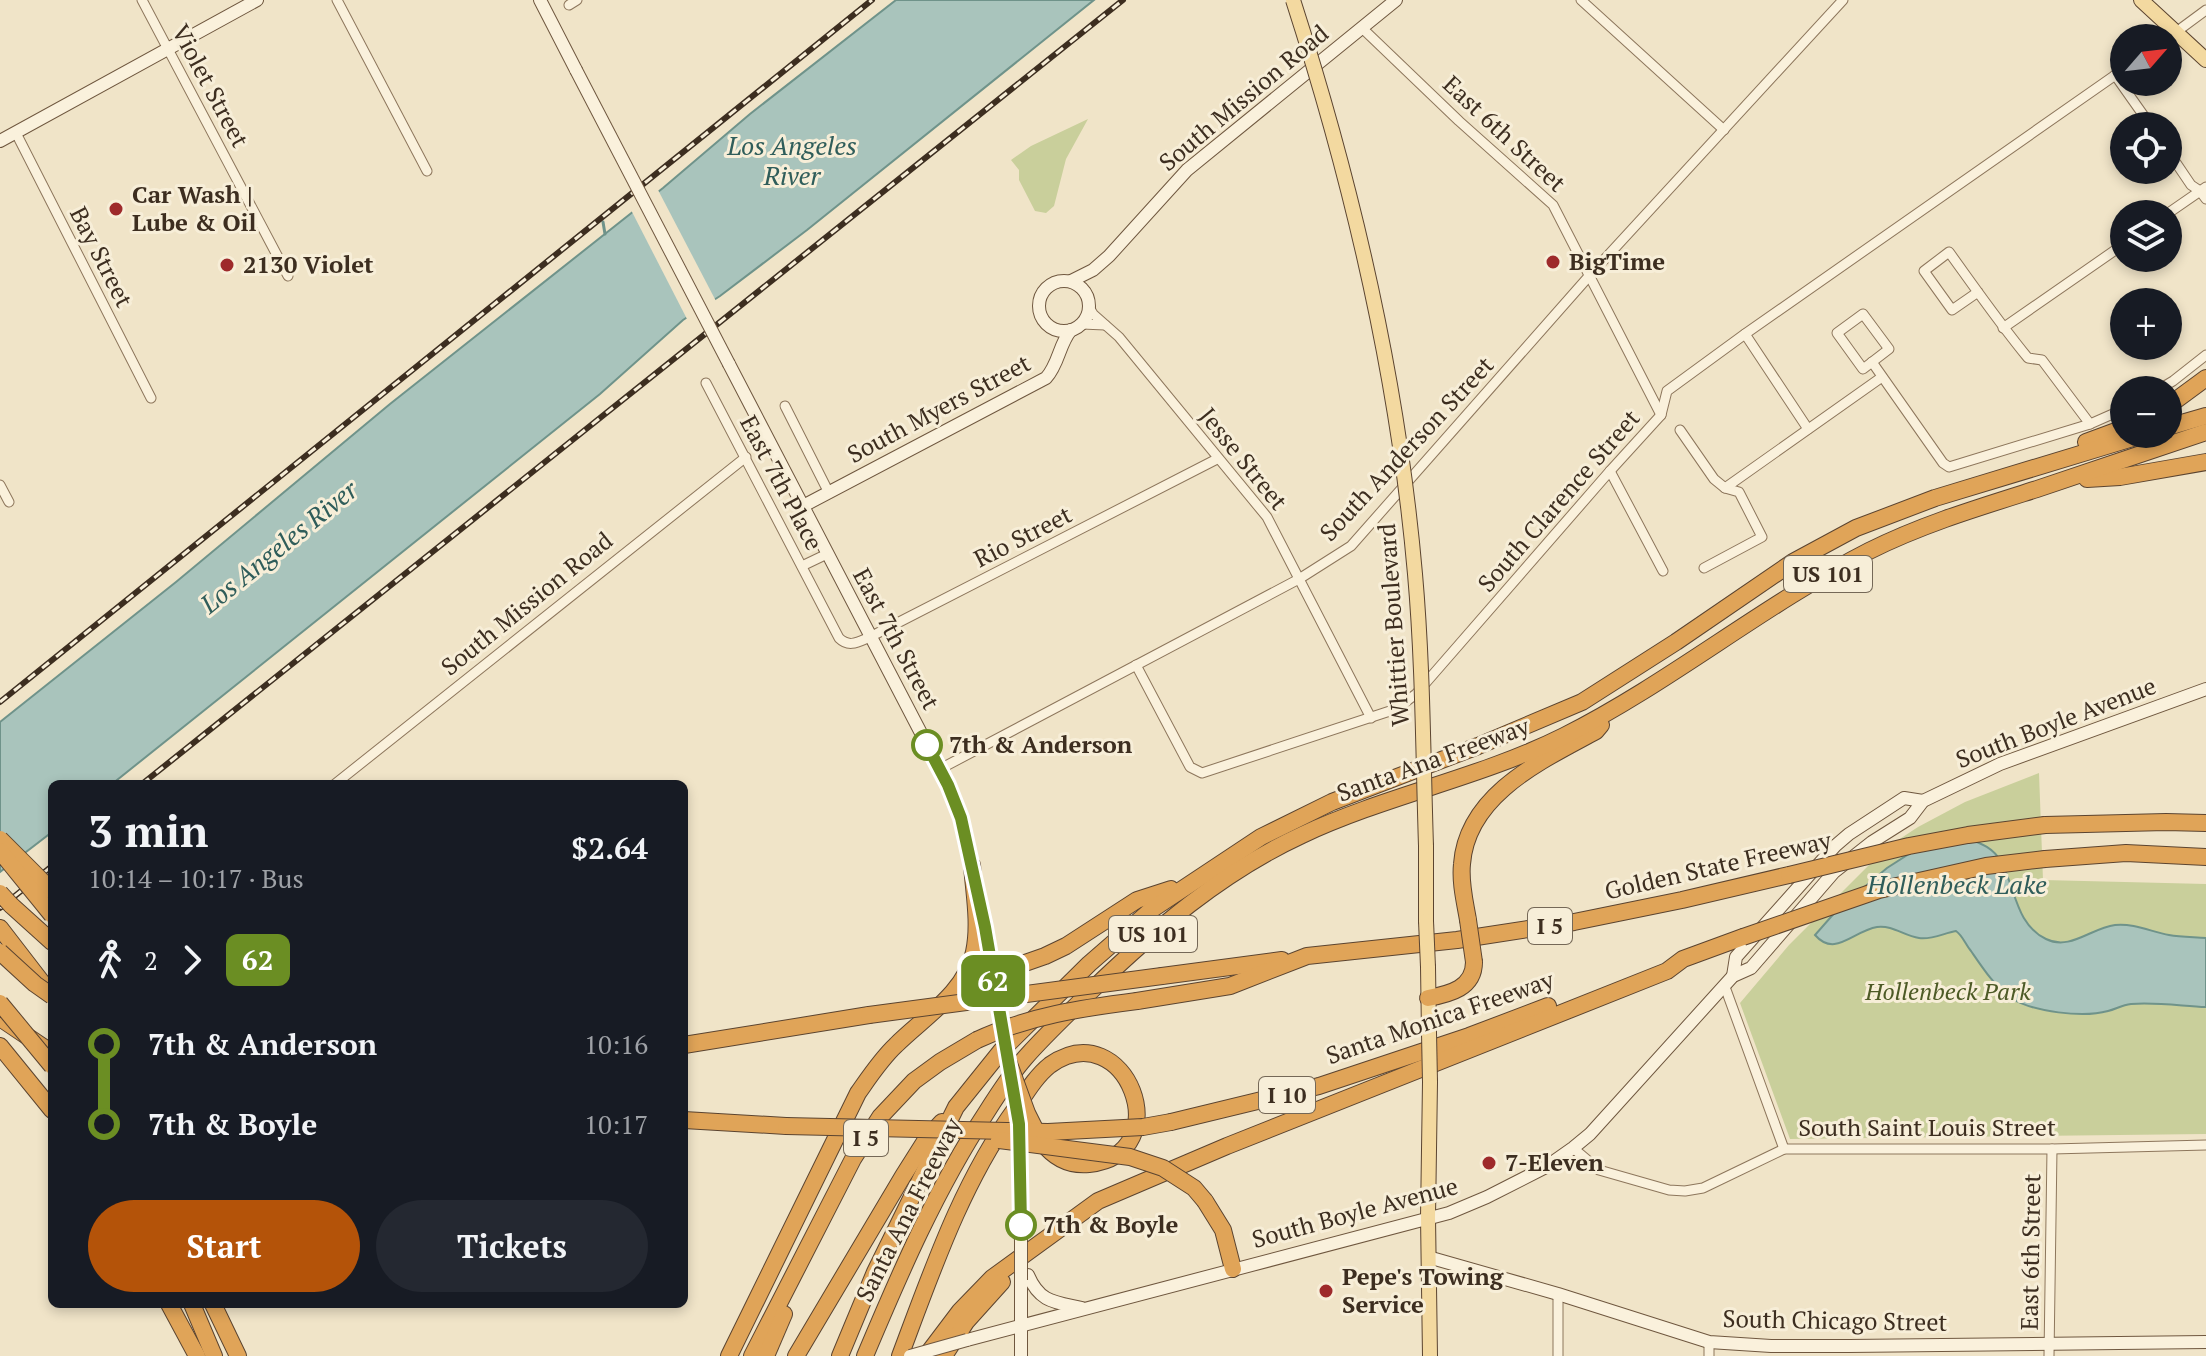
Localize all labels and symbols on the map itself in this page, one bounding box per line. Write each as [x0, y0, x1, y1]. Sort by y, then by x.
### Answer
street label: South Mission Road [1152, 17, 1335, 178]
street label: Violet Street [165, 18, 257, 153]
north arrow [2110, 24, 2182, 96]
street label: East 6th Street [1436, 68, 1573, 199]
water label: Los Angeles River [726, 128, 857, 192]
place label: Car Wash | Lube & Oil [132, 178, 256, 238]
marker: Car Wash | Lube & Oil [107, 200, 125, 218]
street label: Bay Street [63, 201, 141, 312]
place label: BigTime [1569, 245, 1665, 277]
place label: 2130 Violet [243, 248, 374, 280]
marker: BigTime [1544, 253, 1562, 271]
marker: 2130 Violet [218, 256, 236, 274]
street label: South Myers Street [841, 346, 1036, 470]
street label: South Anderson Street [1312, 349, 1500, 547]
street label: Jesse Street [1193, 401, 1295, 516]
street label: South Clarence Street [1470, 402, 1646, 598]
street label: East 7th Place [733, 410, 831, 556]
water label: Los Angeles River [192, 472, 365, 621]
street label: Rio Street [968, 498, 1077, 574]
street label: Whittier Boulevard [1370, 523, 1416, 728]
street label: South Mission Road [434, 524, 619, 682]
road number: US 101 [1784, 556, 1872, 592]
street label: East 7th Street [846, 562, 948, 715]
street label: South Boyle Avenue [1951, 669, 2160, 775]
street label: Santa Ana Freeway [1332, 709, 1534, 809]
place label: 7th & Anderson [949, 728, 1133, 760]
marker: 7th & Anderson [912, 730, 942, 760]
street label: Golden State Freeway [1601, 823, 1835, 907]
water label: Hollenbeck Lake [1866, 867, 2047, 901]
road number: I 5 [1528, 908, 1572, 944]
road number: US 101 [1109, 916, 1197, 952]
line badge: 62 [957, 955, 1029, 1007]
street label: Santa Monica Freeway [1322, 963, 1559, 1071]
park label: Hollenbeck Park [1864, 975, 2031, 1007]
road number: I 10 [1259, 1077, 1315, 1113]
street label: Santa Ana Freeway [848, 1111, 969, 1307]
street label: South Saint Louis Street [1798, 1111, 2056, 1143]
road number: I 5 [844, 1120, 888, 1156]
place label: 7-Eleven [1505, 1146, 1604, 1178]
marker: 7-Eleven [1480, 1154, 1498, 1172]
street label: South Boyle Avenue [1248, 1169, 1461, 1255]
street label: East 6th Street [2013, 1173, 2047, 1331]
place label: 7th & Boyle [1043, 1208, 1179, 1240]
marker: 7th & Boyle [1006, 1210, 1036, 1240]
place label: Pepe's Towing Service [1342, 1260, 1504, 1320]
marker: Pepe's Towing Service [1317, 1282, 1335, 1300]
street label: South Chicago Street [1722, 1302, 1948, 1338]

